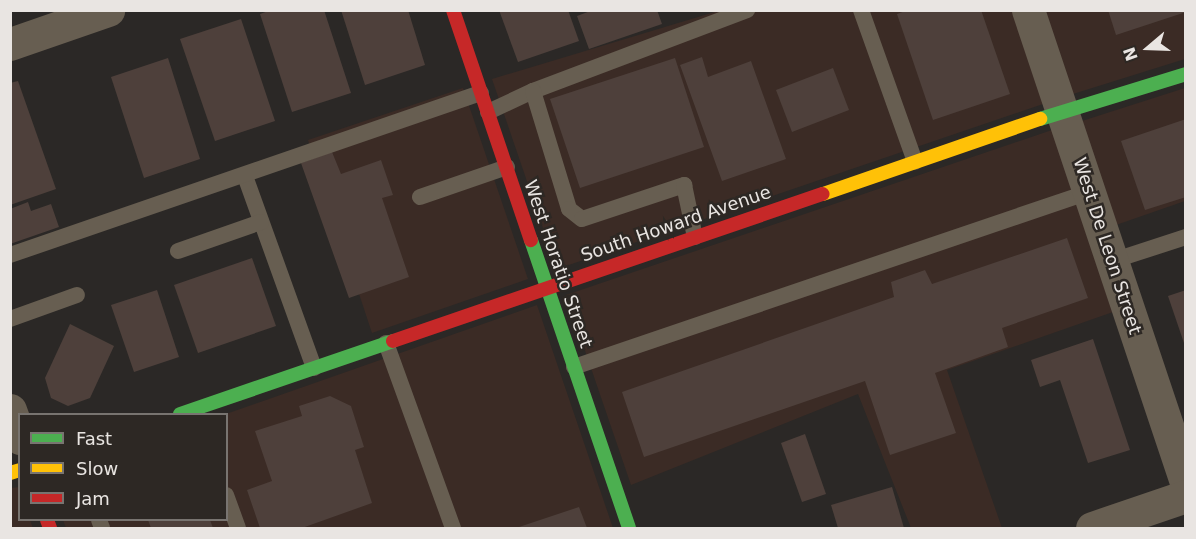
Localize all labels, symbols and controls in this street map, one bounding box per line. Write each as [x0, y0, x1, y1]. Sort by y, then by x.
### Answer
north arrow [1118, 18, 1178, 78]
text: N [1119, 45, 1142, 63]
street label: West De Leon Street [1068, 155, 1146, 337]
street label: West Horatio Street [519, 177, 597, 351]
street label: South Howard Avenue [578, 181, 774, 267]
legend [18, 413, 228, 521]
text: Fast [76, 428, 112, 449]
text: Slow [76, 458, 118, 479]
text: Jam [76, 488, 110, 509]

